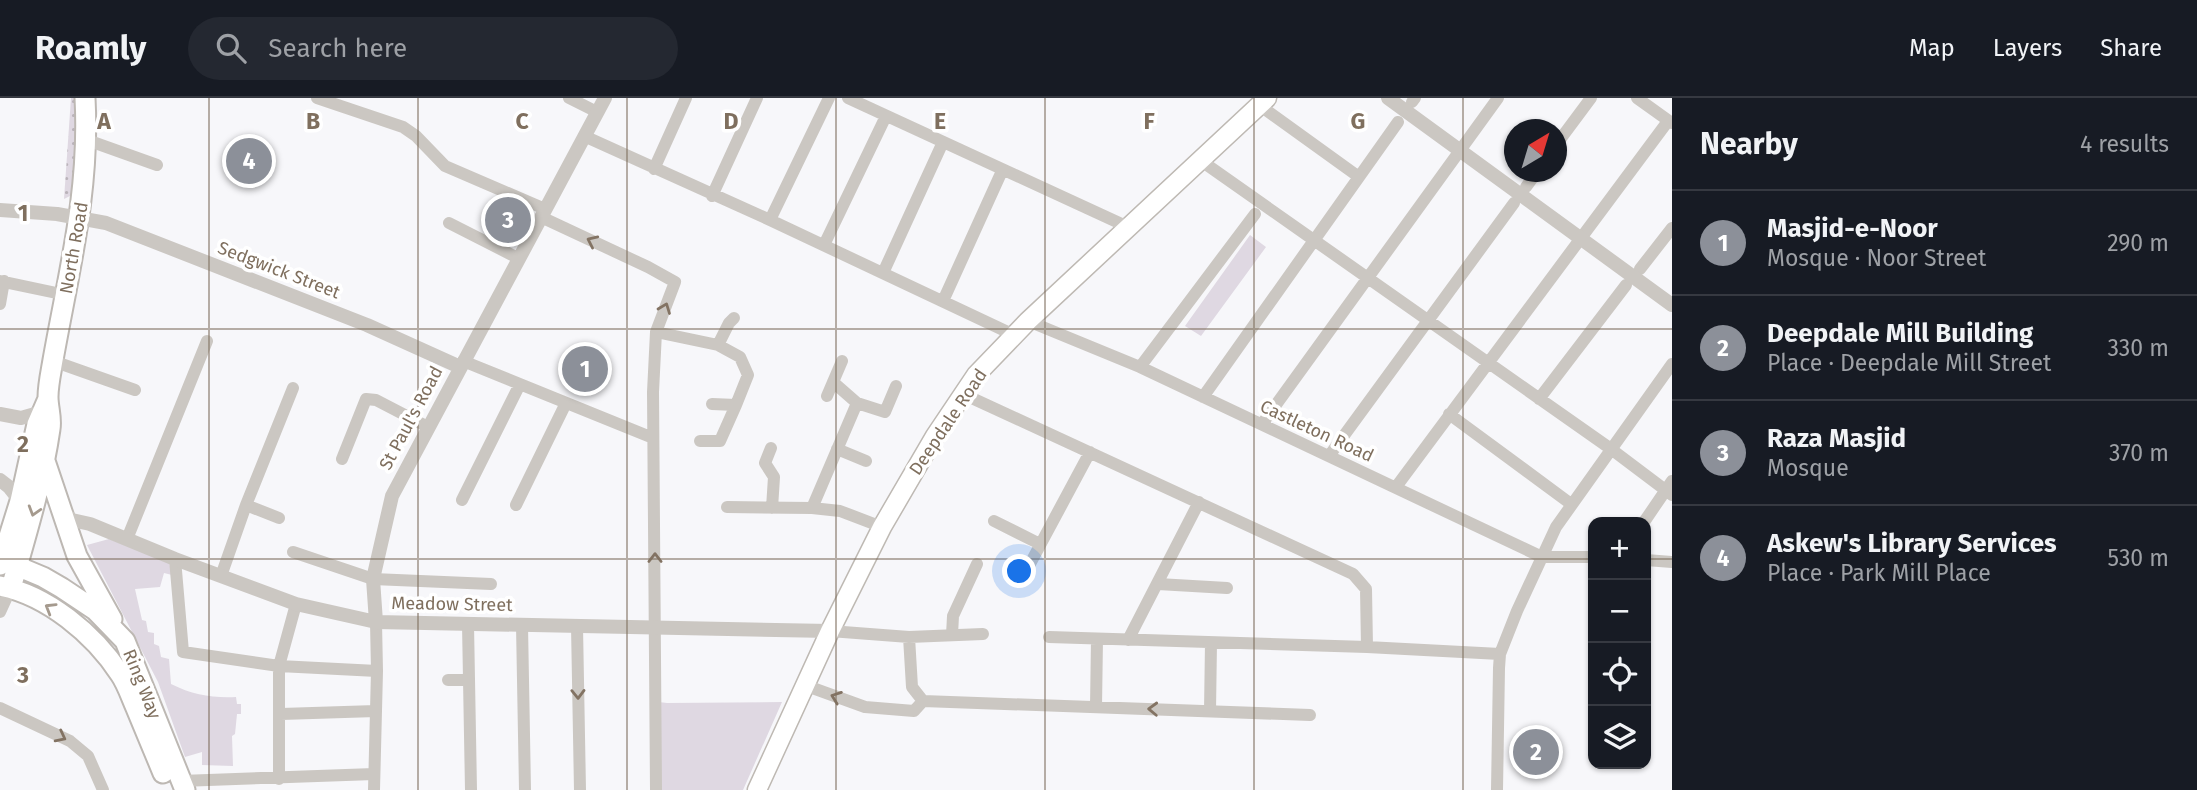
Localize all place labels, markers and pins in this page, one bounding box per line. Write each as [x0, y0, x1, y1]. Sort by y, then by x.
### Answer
pin: 4 [226, 135, 272, 187]
pin: 3 [485, 194, 531, 246]
pin: 1 [562, 343, 608, 395]
pin: 2 [1513, 726, 1559, 778]

